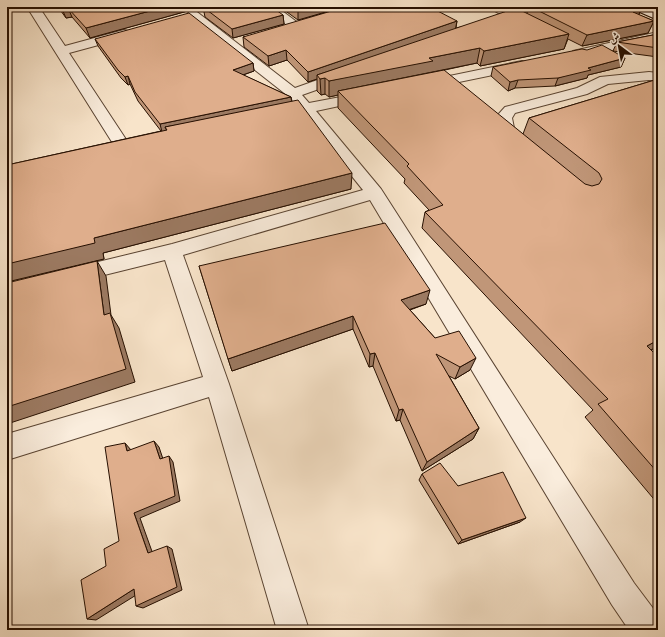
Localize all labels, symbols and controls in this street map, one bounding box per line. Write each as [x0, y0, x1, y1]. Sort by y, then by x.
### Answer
north arrow [599, 26, 639, 66]
text: ش [605, 29, 623, 48]

